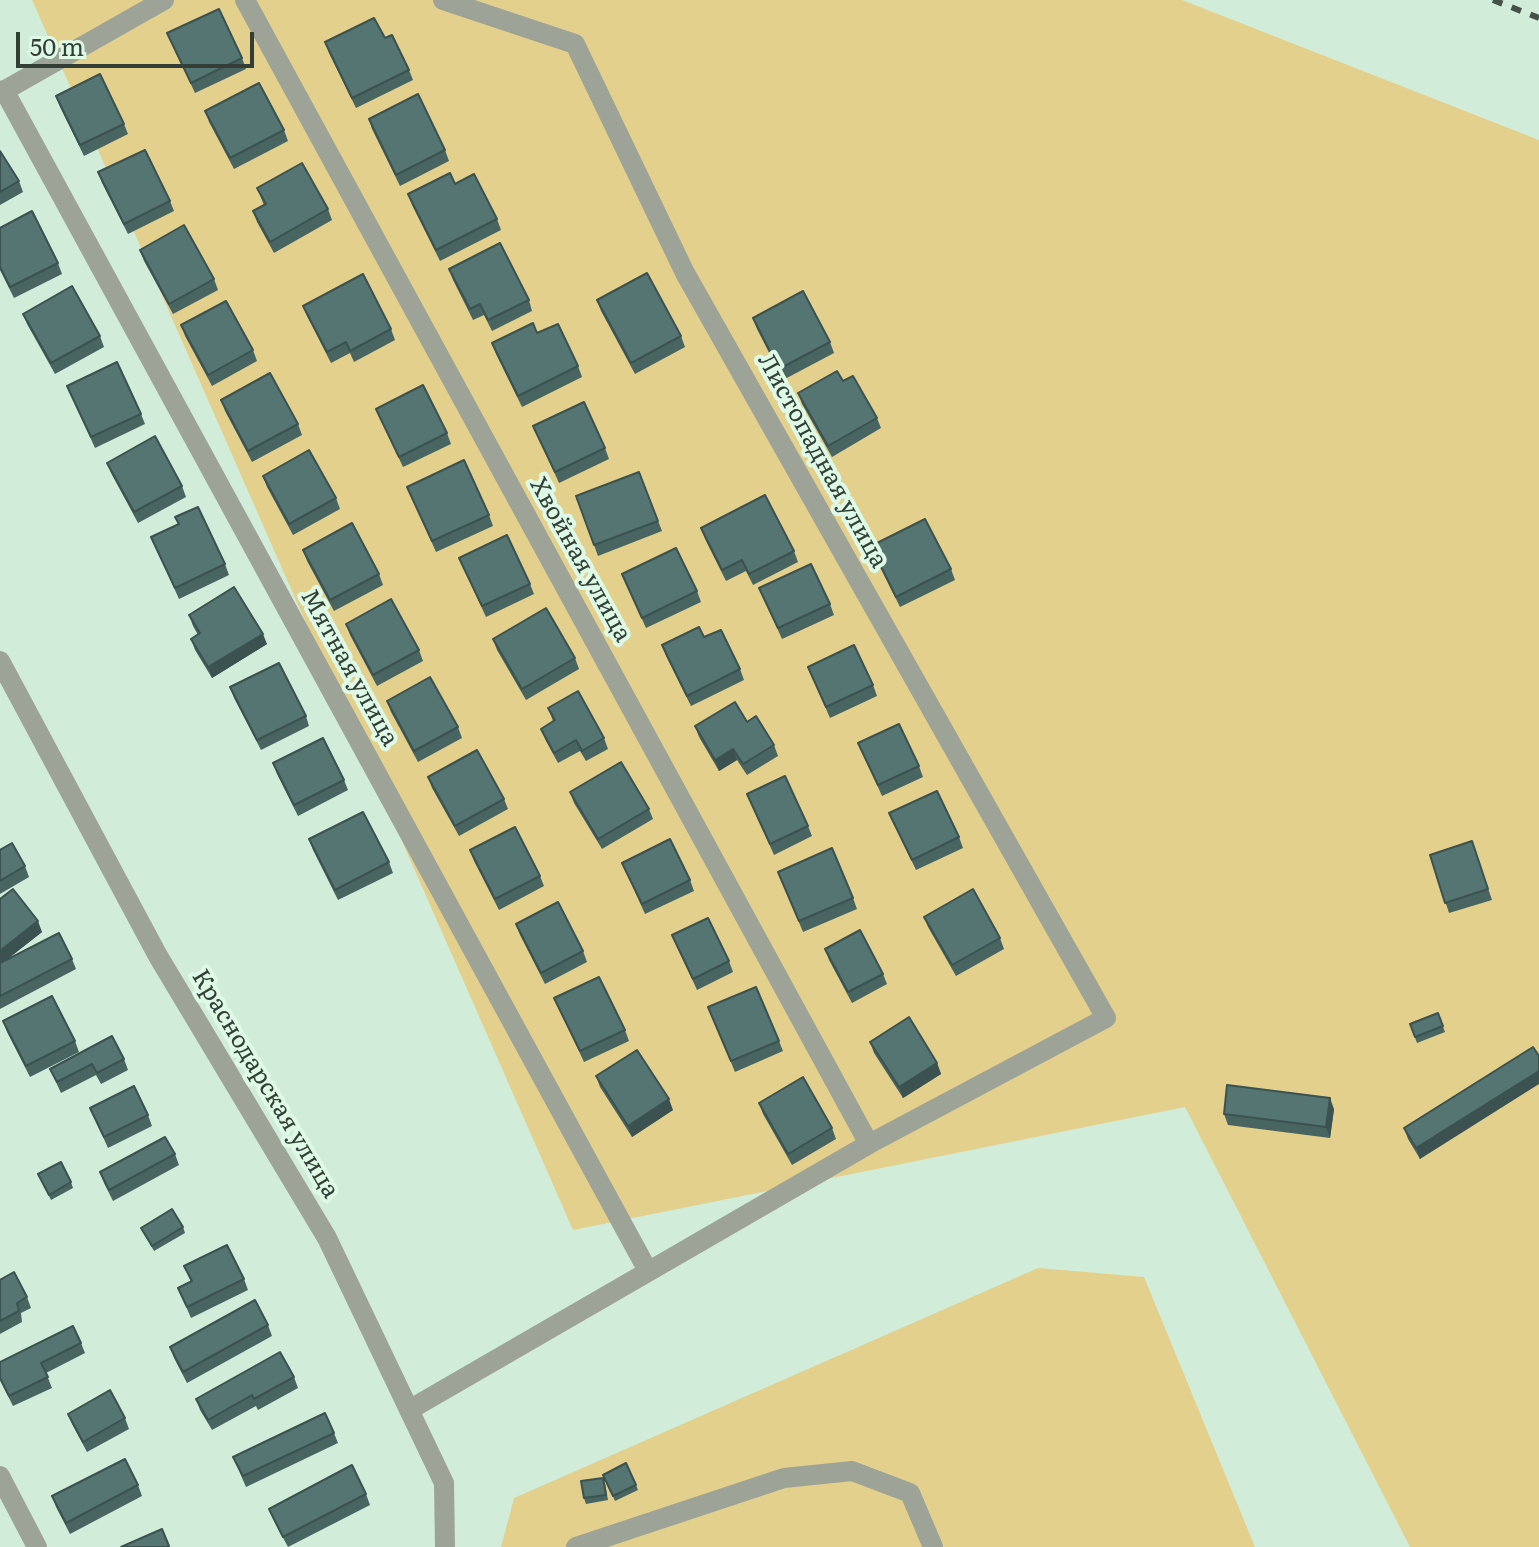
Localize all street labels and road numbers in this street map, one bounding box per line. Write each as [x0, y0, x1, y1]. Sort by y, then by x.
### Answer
street label: Листопадная улица [751, 349, 893, 573]
street label: Хвойная улица [523, 473, 637, 647]
street label: Мятная улица [294, 585, 404, 751]
street label: Краснодарская улица [185, 964, 345, 1204]

